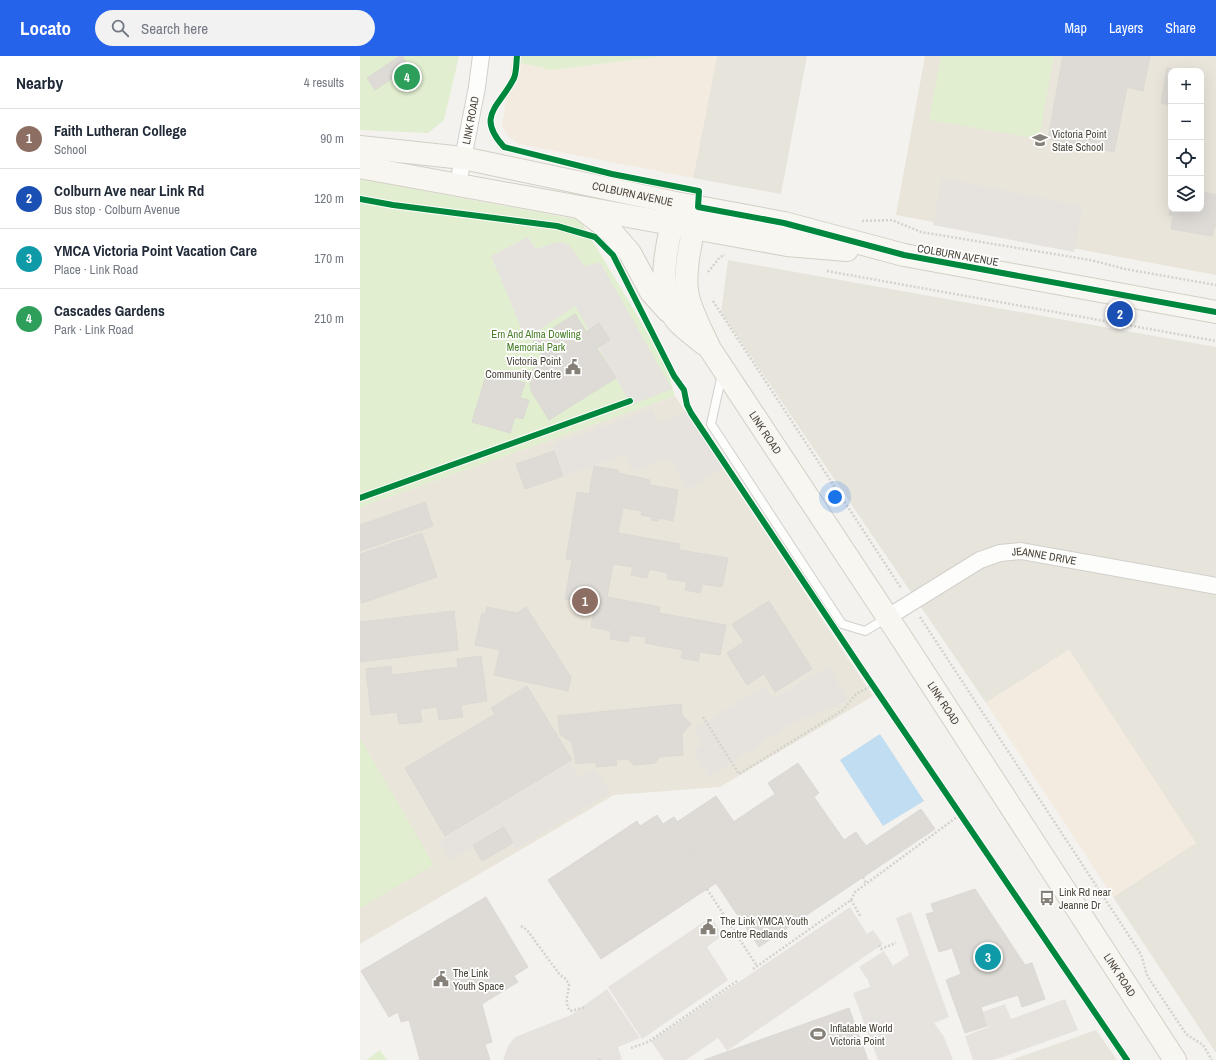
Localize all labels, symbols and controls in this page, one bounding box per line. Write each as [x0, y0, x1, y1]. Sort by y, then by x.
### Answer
search box [95, 10, 375, 46]
text: Locato [20, 15, 71, 41]
icon: search [109, 17, 131, 39]
text: Search here [141, 18, 208, 39]
text: Map [1065, 19, 1087, 37]
text: Layers [1109, 19, 1143, 37]
text: Share [1165, 19, 1196, 37]
pin: 4 [394, 62, 420, 92]
map controls [1168, 68, 1204, 212]
button: + [1168, 68, 1204, 104]
text: Nearby [16, 71, 63, 94]
text: 4 results [304, 74, 344, 91]
street label: LINK ROAD [459, 95, 482, 145]
button: − [1168, 104, 1204, 140]
text: Faith Lutheran College [54, 120, 187, 141]
place label: Victoria Point State School [1052, 127, 1107, 154]
text: 1 [26, 130, 32, 147]
text: 90 m [320, 130, 344, 147]
school or university icon: Victoria Point State School [1031, 131, 1049, 149]
button: locate [1168, 140, 1204, 176]
text: School [54, 141, 87, 158]
button: layers [1168, 176, 1204, 212]
street label: COLBURN AVENUE [591, 178, 675, 209]
text: Colburn Ave near Link Rd [54, 180, 204, 201]
text: 2 [26, 190, 32, 207]
text: 120 m [314, 190, 344, 207]
text: Bus stop · Colburn Avenue [54, 201, 180, 218]
text: YMCA Victoria Point Vacation Care [54, 240, 257, 261]
street label: COLBURN AVENUE [916, 241, 1000, 269]
text: 3 [26, 250, 32, 267]
text: 170 m [314, 250, 344, 267]
text: Place · Link Road [54, 261, 138, 278]
pin: 2 [1107, 299, 1133, 329]
text: Cascades Gardens [54, 300, 165, 321]
text: 4 [26, 310, 32, 327]
text: 210 m [314, 310, 344, 327]
text: Park · Link Road [54, 321, 133, 338]
park label: Ern And Alma Dowling Memorial Park [491, 327, 581, 354]
place label: Victoria Point Community Centre [485, 354, 561, 381]
public building icon: Victoria Point Community Centre [564, 358, 582, 376]
street label: LINK ROAD [746, 409, 785, 457]
your location [825, 487, 845, 507]
street label: JEANNE DRIVE [1011, 544, 1078, 568]
pin: 1 [572, 586, 598, 616]
street label: LINK ROAD [925, 679, 963, 727]
place label: Link Rd near Jeanne Dr [1059, 885, 1111, 912]
bus stop icon: Link Rd near Jeanne Dr [1038, 889, 1056, 907]
place label: The Link YMCA Youth Centre Redlands [720, 914, 808, 941]
public building icon: The Link YMCA Youth Centre Redlands [699, 918, 717, 936]
pin: 3 [975, 942, 1001, 972]
street label: LINK ROAD [1101, 951, 1139, 999]
place label: The Link Youth Space [453, 966, 504, 993]
public building icon: The Link Youth Space [432, 970, 450, 988]
place label: Inflatable World Victoria Point [830, 1021, 893, 1048]
sports icon: Inflatable World Victoria Point [809, 1025, 827, 1043]

